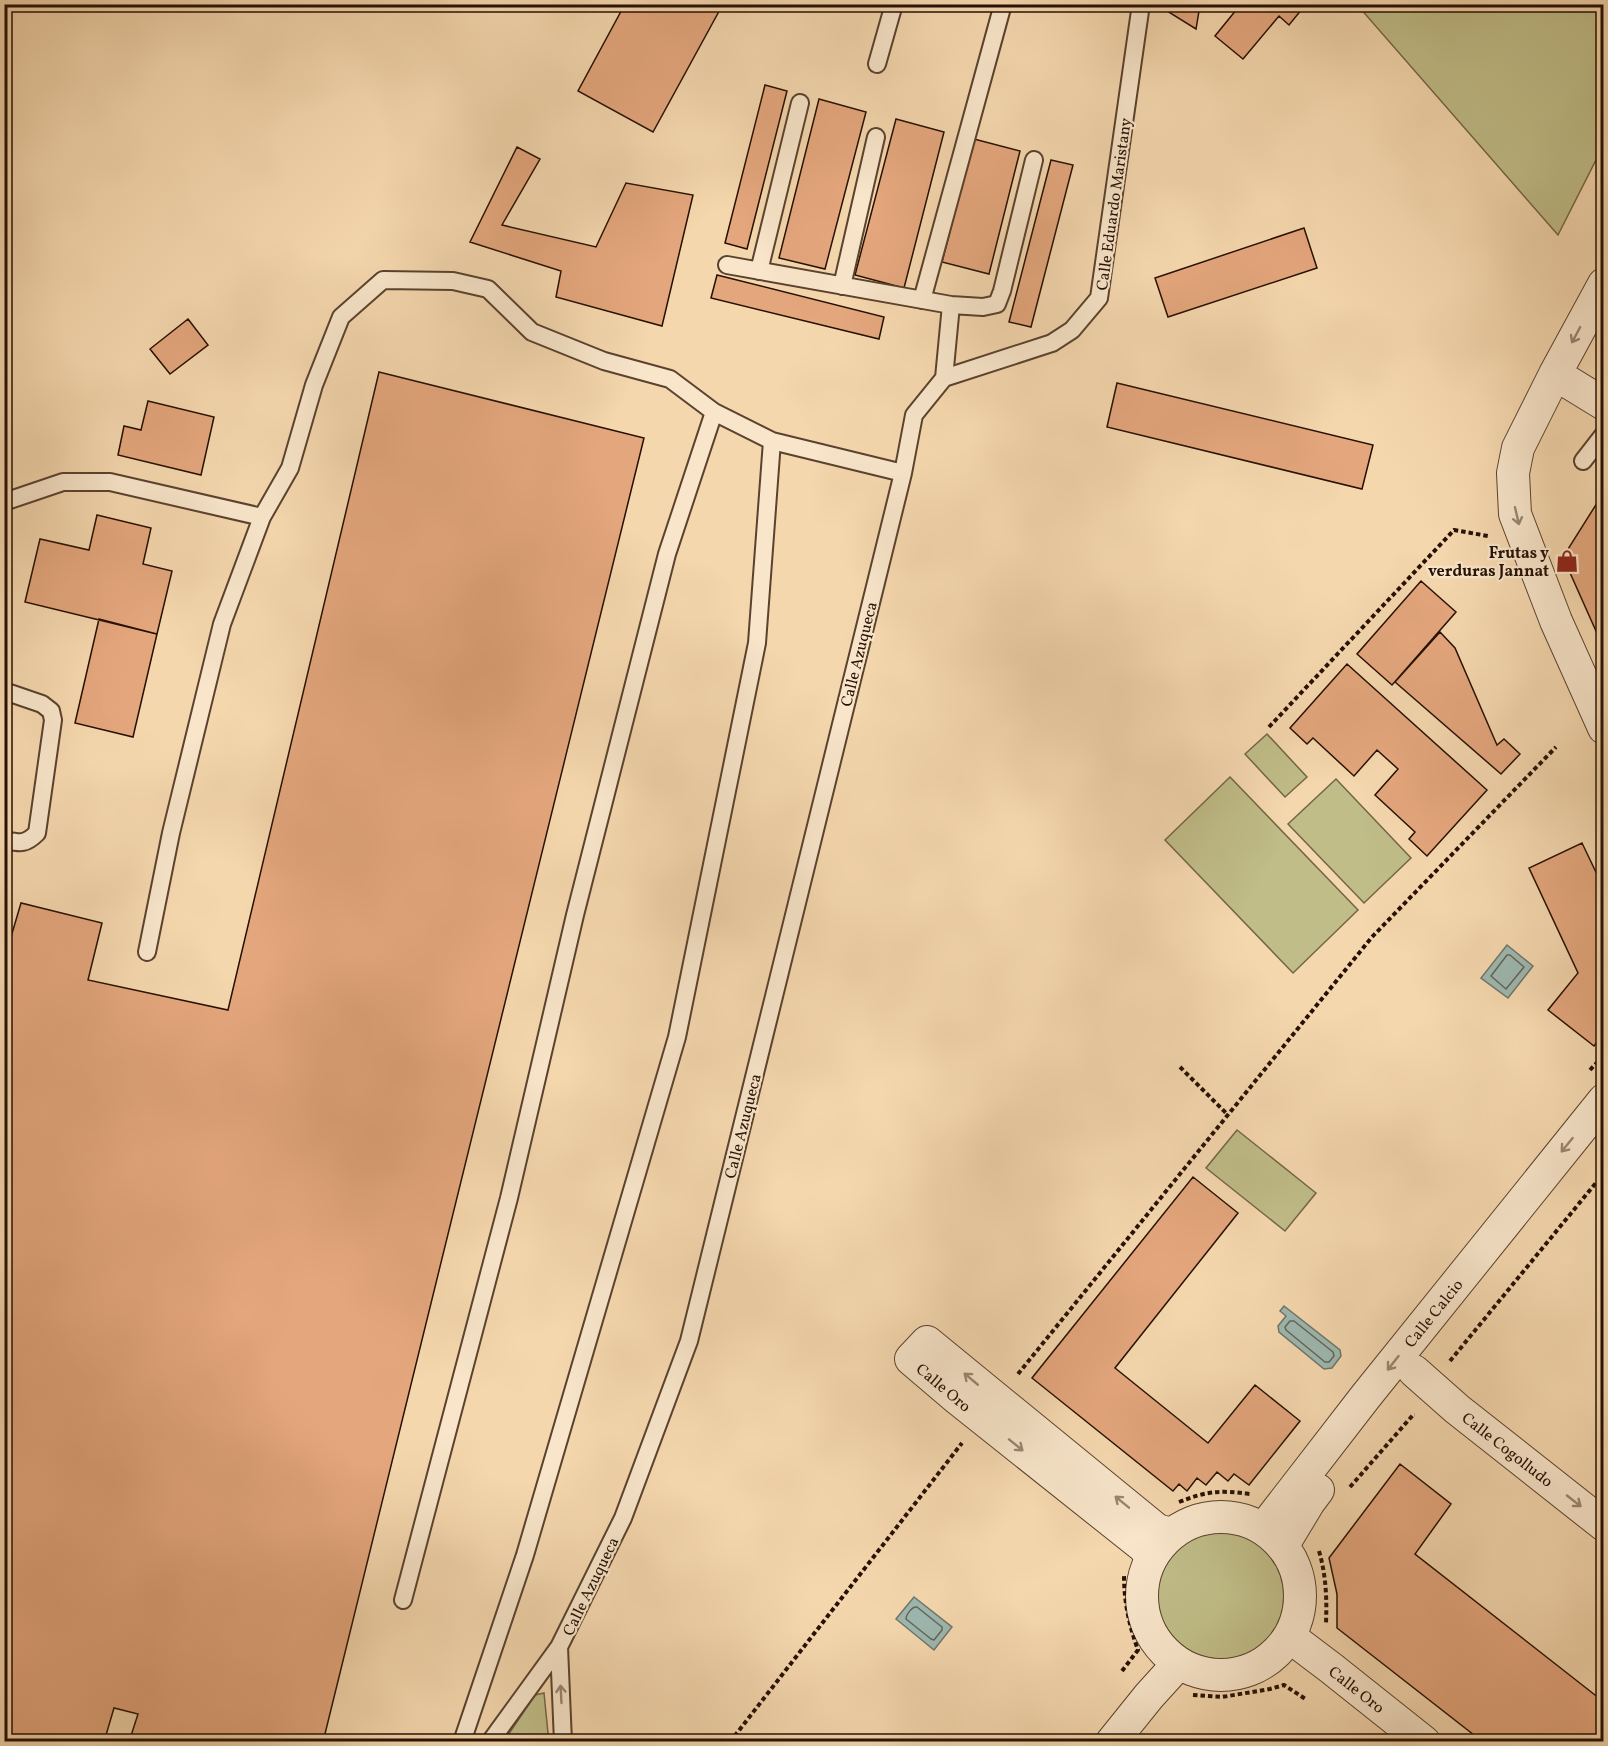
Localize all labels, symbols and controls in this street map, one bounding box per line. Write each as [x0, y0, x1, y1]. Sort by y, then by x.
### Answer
street label: Calle Eduardo Maristany [1092, 116, 1138, 292]
one-way arrow [1570, 326, 1581, 344]
one-way arrow [1512, 506, 1524, 525]
place label: Frutas y verduras Jannat [1428, 543, 1549, 583]
shop icon: Frutas y verduras Jannat [1554, 548, 1580, 574]
street label: Calle Azuqueca [836, 600, 884, 709]
street label: Calle Azuqueca [720, 1072, 768, 1181]
one-way arrow [1560, 1137, 1573, 1153]
street label: Calle Calcio [1400, 1275, 1469, 1353]
one-way arrow [1386, 1355, 1399, 1371]
street label: Calle Oro [910, 1359, 975, 1418]
one-way arrow [964, 1372, 979, 1386]
street label: Calle Cogolludo [1457, 1408, 1557, 1493]
one-way arrow [1008, 1439, 1024, 1452]
one-way arrow [1565, 1494, 1581, 1507]
one-way arrow [1115, 1495, 1131, 1508]
street label: Calle Azuqueca [558, 1534, 625, 1640]
street label: Calle Oro [1323, 1662, 1388, 1719]
one-way arrow [556, 1685, 567, 1704]

